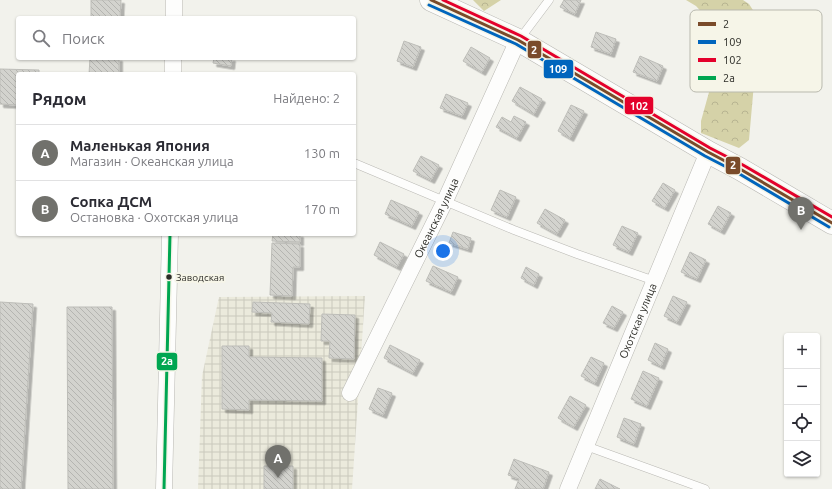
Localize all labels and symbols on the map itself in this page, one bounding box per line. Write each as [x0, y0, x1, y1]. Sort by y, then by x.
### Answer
legend [690, 10, 822, 92]
text: 2 [723, 18, 729, 30]
text: 109 [723, 36, 742, 48]
line badge: 2 [527, 40, 542, 59]
text: 2 [531, 44, 537, 56]
text: 102 [723, 54, 742, 66]
line badge: 109 [543, 59, 574, 79]
text: 109 [549, 63, 567, 75]
text: 2а [723, 72, 735, 84]
line badge: 102 [624, 96, 654, 115]
text: 102 [630, 100, 648, 112]
line badge: 2 [725, 156, 741, 175]
text: 2 [730, 159, 736, 171]
street label: Океанская улица [412, 176, 461, 260]
pin: B [788, 197, 814, 230]
your location [433, 241, 453, 261]
marker: Заводская [164, 272, 174, 282]
place label: Заводская [176, 272, 224, 283]
street label: Охотская улица [617, 282, 659, 360]
line badge: 2а [156, 352, 178, 371]
text: 2а [161, 355, 173, 367]
pin: A [265, 445, 291, 478]

